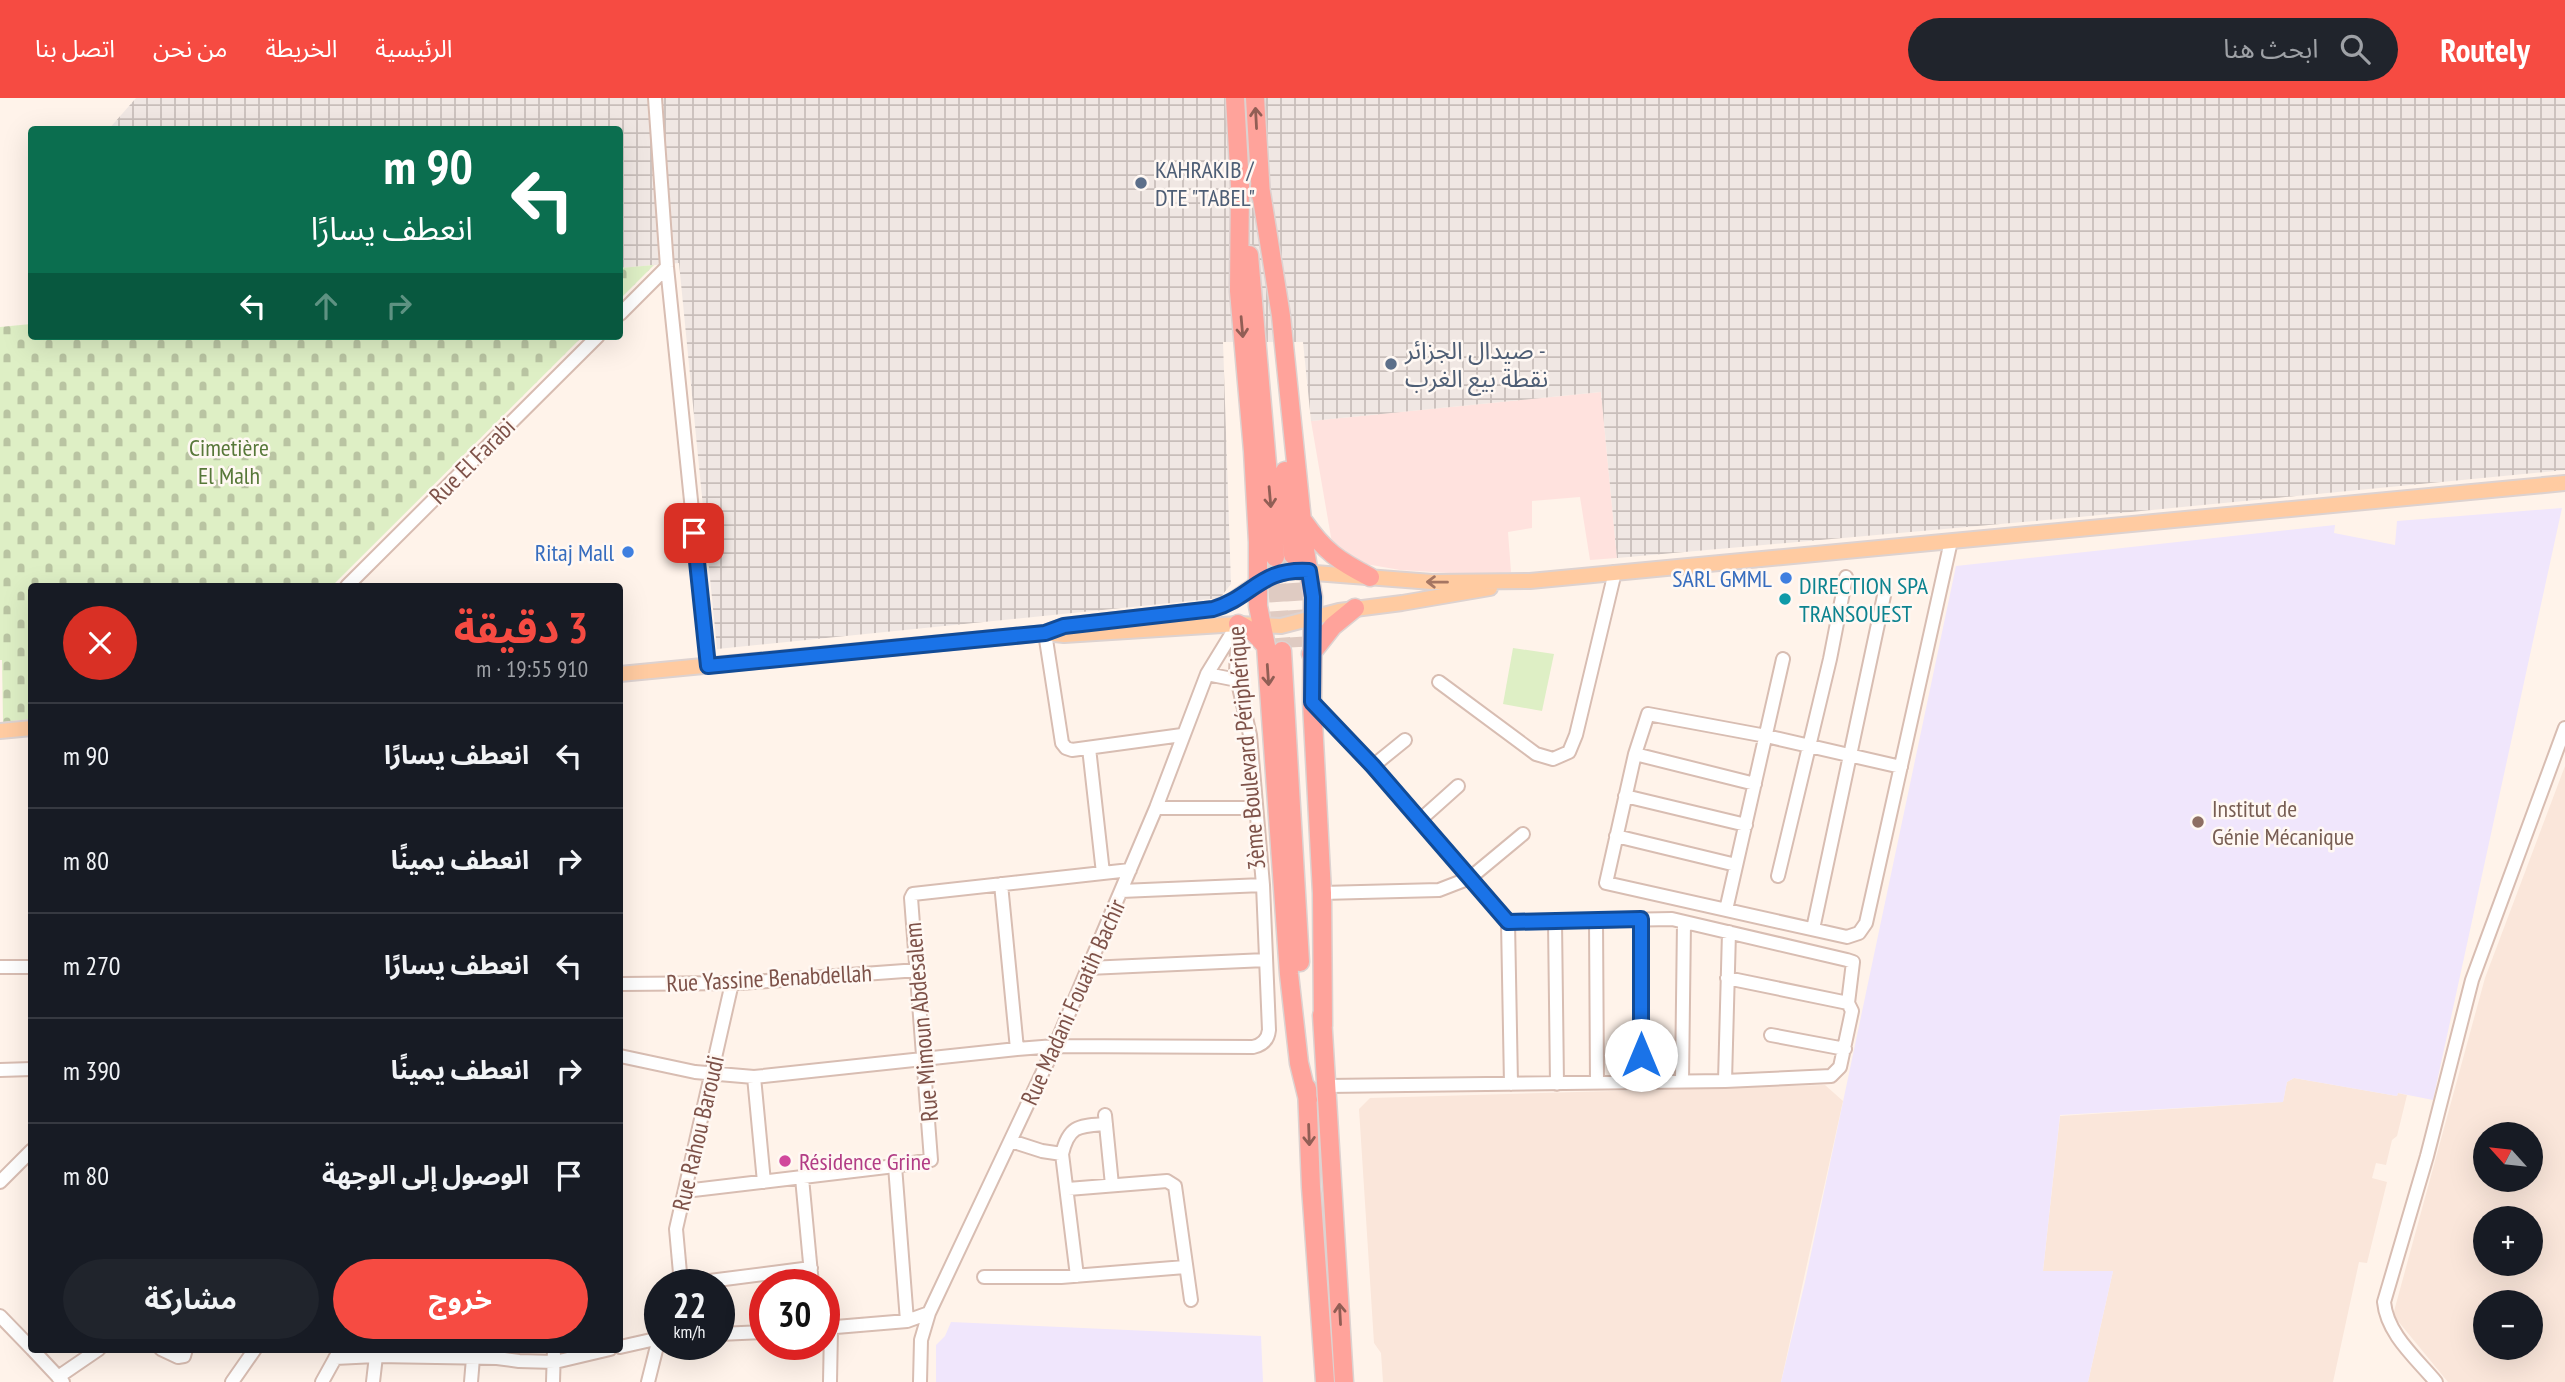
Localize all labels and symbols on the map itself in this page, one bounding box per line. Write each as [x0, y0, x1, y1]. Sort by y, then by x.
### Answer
one-way arrow [1249, 106, 1262, 129]
place label: KAHRAKIB / DTE "TABEL" [1155, 154, 1255, 213]
marker: KAHRAKIB / DTE "TABEL" [1133, 175, 1149, 191]
one-way arrow [1236, 315, 1249, 338]
place label: صيدال الجزائر - نقطة بيع الغرب [1404, 335, 1548, 396]
marker: صيدال الجزائر - نقطة بيع الغرب [1383, 356, 1399, 372]
street label: Rue El Farabi [422, 411, 522, 511]
park label: Cimetière El Malh [189, 432, 269, 491]
one-way arrow [1264, 486, 1277, 508]
pin [664, 503, 724, 563]
place label: Ritaj Mall [535, 537, 614, 568]
marker: Ritaj Mall [620, 544, 636, 560]
place label: SARL GMML [1672, 563, 1772, 594]
marker: SARL GMML [1778, 570, 1794, 586]
place label: DIRECTION SPA TRANSOUEST [1799, 570, 1929, 629]
one-way arrow [1426, 575, 1449, 589]
marker: DIRECTION SPA TRANSOUEST [1777, 591, 1793, 607]
street label: 3ème Boulevard Périphérique [1220, 625, 1272, 871]
one-way arrow [1262, 664, 1275, 686]
place label: Institut de Génie Mécanique [2212, 793, 2354, 852]
marker: Institut de Génie Mécanique [2190, 814, 2206, 830]
street label: Rue Madani Fouatih Bachir [1014, 894, 1133, 1110]
street label: Rue Mimoun Abdesalem [897, 921, 945, 1123]
street label: Rue Yassine Benabdellah [665, 957, 873, 999]
position arrow [1604, 1018, 1678, 1092]
street label: Rue Rahou Baroudi [665, 1052, 731, 1214]
north arrow [2473, 1122, 2543, 1192]
one-way arrow [1303, 1123, 1316, 1146]
place label: Résidence Grine [799, 1146, 931, 1177]
marker: Résidence Grine [777, 1153, 793, 1169]
speed limit sign: 30 [749, 1269, 840, 1360]
one-way arrow [1333, 1303, 1346, 1326]

